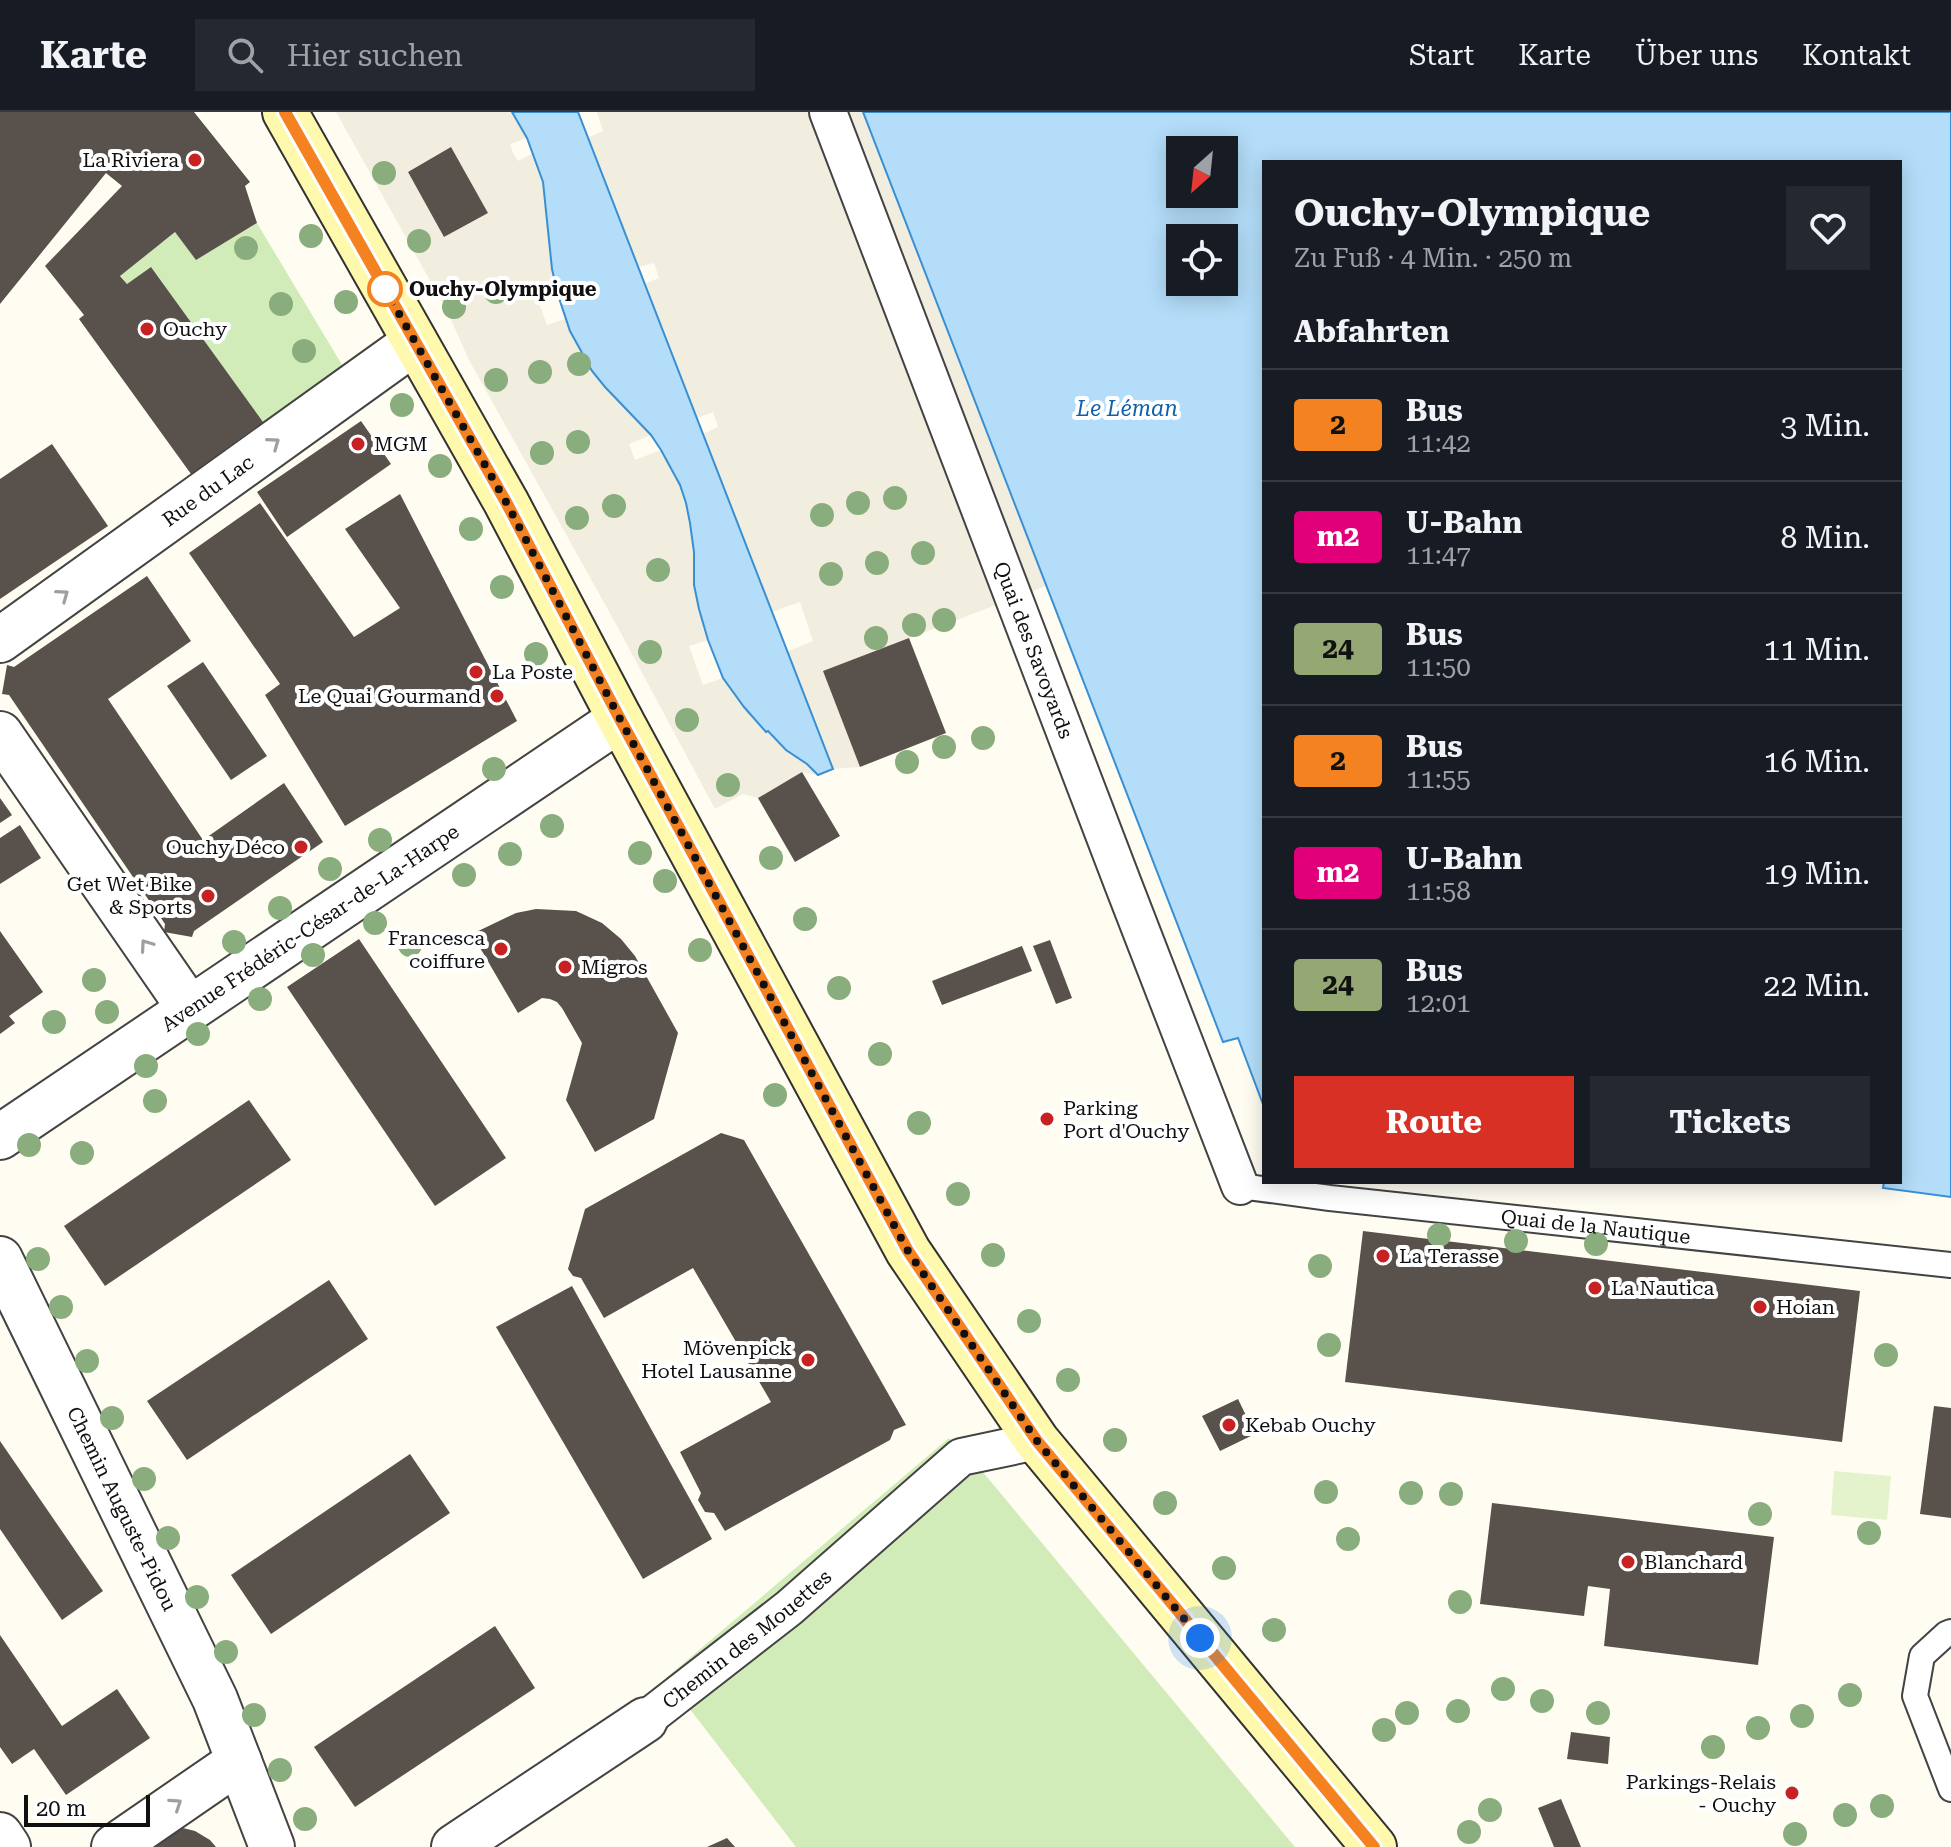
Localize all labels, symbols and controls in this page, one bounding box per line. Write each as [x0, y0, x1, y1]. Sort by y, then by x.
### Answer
search box [195, 19, 755, 91]
text: Karte [40, 33, 147, 77]
icon: search [223, 33, 267, 77]
text: Hier suchen [287, 38, 463, 73]
text: Start [1409, 39, 1474, 72]
text: Karte [1518, 39, 1591, 72]
text: Über uns [1635, 39, 1758, 72]
text: Kontakt [1802, 39, 1911, 72]
north arrow [1166, 136, 1238, 208]
map controls [1166, 136, 1238, 296]
place label: La Riviera [82, 148, 179, 172]
marker: La Riviera [186, 151, 204, 169]
button: heart [1786, 186, 1870, 270]
text: Ouchy-Olympique [1294, 191, 1650, 235]
button: locate [1166, 224, 1238, 296]
text: Zu Fuß · 4 Min. · 250 m [1294, 243, 1572, 273]
marker: Ouchy-Olympique [368, 272, 402, 306]
place label: Ouchy-Olympique [409, 277, 597, 301]
text: Abfahrten [1294, 314, 1449, 349]
place label: Ouchy [163, 317, 227, 341]
marker: Ouchy [138, 320, 156, 338]
text: Bus [1406, 393, 1463, 428]
water label: Le Léman [1075, 396, 1178, 421]
text: 2 [1330, 408, 1346, 441]
text: 3 Min. [1780, 408, 1870, 443]
text: 11:42 [1406, 428, 1471, 458]
place label: MGM [374, 432, 428, 456]
marker: MGM [349, 435, 367, 453]
one-way arrow [266, 438, 280, 453]
street label: Rue du Lac [158, 450, 258, 532]
text: U-Bahn [1406, 505, 1522, 540]
text: m2 [1317, 520, 1359, 553]
text: 8 Min. [1780, 520, 1870, 555]
text: 11:47 [1406, 540, 1471, 570]
street label: Quai des Savoyards [989, 558, 1078, 742]
one-way arrow [55, 590, 69, 605]
text: Bus [1406, 617, 1463, 652]
text: 24 [1322, 632, 1354, 665]
text: 11 Min. [1764, 632, 1870, 667]
text: 11:50 [1406, 652, 1471, 682]
place label: La Poste [492, 660, 573, 684]
marker: La Poste [467, 663, 485, 681]
place label: Le Quai Gourmand [298, 684, 481, 708]
marker: Le Quai Gourmand [488, 687, 506, 705]
text: Bus [1406, 729, 1463, 764]
text: 2 [1330, 744, 1346, 777]
text: 16 Min. [1764, 744, 1870, 779]
text: 11:55 [1406, 764, 1471, 794]
street label: Avenue Frédéric-César-de-La-Harpe [157, 819, 463, 1037]
place label: Ouchy Déco [166, 835, 285, 859]
marker: Ouchy Déco [292, 838, 310, 856]
text: U-Bahn [1406, 841, 1522, 876]
text: m2 [1317, 856, 1359, 889]
text: 19 Min. [1764, 856, 1870, 891]
place label: Get Wet Bike & Sports [67, 872, 192, 919]
text: 11:58 [1406, 876, 1471, 906]
marker: Get Wet Bike & Sports [199, 887, 217, 905]
place label: Francesca coiffure [388, 926, 485, 973]
one-way arrow [141, 939, 156, 953]
marker: Francesca coiffure [492, 940, 510, 958]
text: Bus [1406, 953, 1463, 988]
place label: Migros [581, 955, 648, 979]
marker: Migros [556, 958, 574, 976]
text: 24 [1322, 968, 1354, 1001]
text: 22 Min. [1764, 968, 1870, 1003]
text: 12:01 [1406, 988, 1471, 1018]
button: Route [1294, 1076, 1574, 1168]
button: Tickets [1590, 1076, 1870, 1168]
place label: Parking Port d'Ouchy [1063, 1096, 1189, 1143]
marker: Parking Port d'Ouchy [1038, 1110, 1056, 1128]
street label: Quai de la Nautique [1500, 1205, 1692, 1249]
place label: La Terasse [1399, 1244, 1499, 1268]
marker: La Terasse [1374, 1247, 1392, 1265]
place label: La Nautica [1611, 1276, 1714, 1300]
marker: La Nautica [1586, 1279, 1604, 1297]
place label: Hoian [1776, 1295, 1835, 1319]
marker: Hoian [1751, 1298, 1769, 1316]
place label: Mövenpick Hotel Lausanne [641, 1336, 792, 1383]
marker: Mövenpick Hotel Lausanne [799, 1351, 817, 1369]
street label: Chemin Auguste-Pidou [62, 1403, 182, 1615]
place label: Kebab Ouchy [1245, 1413, 1376, 1437]
marker: Kebab Ouchy [1220, 1416, 1238, 1434]
place label: Blanchard [1644, 1550, 1743, 1574]
marker: Blanchard [1619, 1553, 1637, 1571]
street label: Chemin des Mouettes [658, 1565, 836, 1714]
your location [1180, 1618, 1220, 1658]
place label: Parkings-Relais - Ouchy [1626, 1770, 1776, 1817]
marker: Parkings-Relais - Ouchy [1783, 1784, 1801, 1802]
scale bar [24, 1791, 150, 1827]
text: 20 m [36, 1796, 86, 1821]
one-way arrow [168, 1799, 182, 1814]

